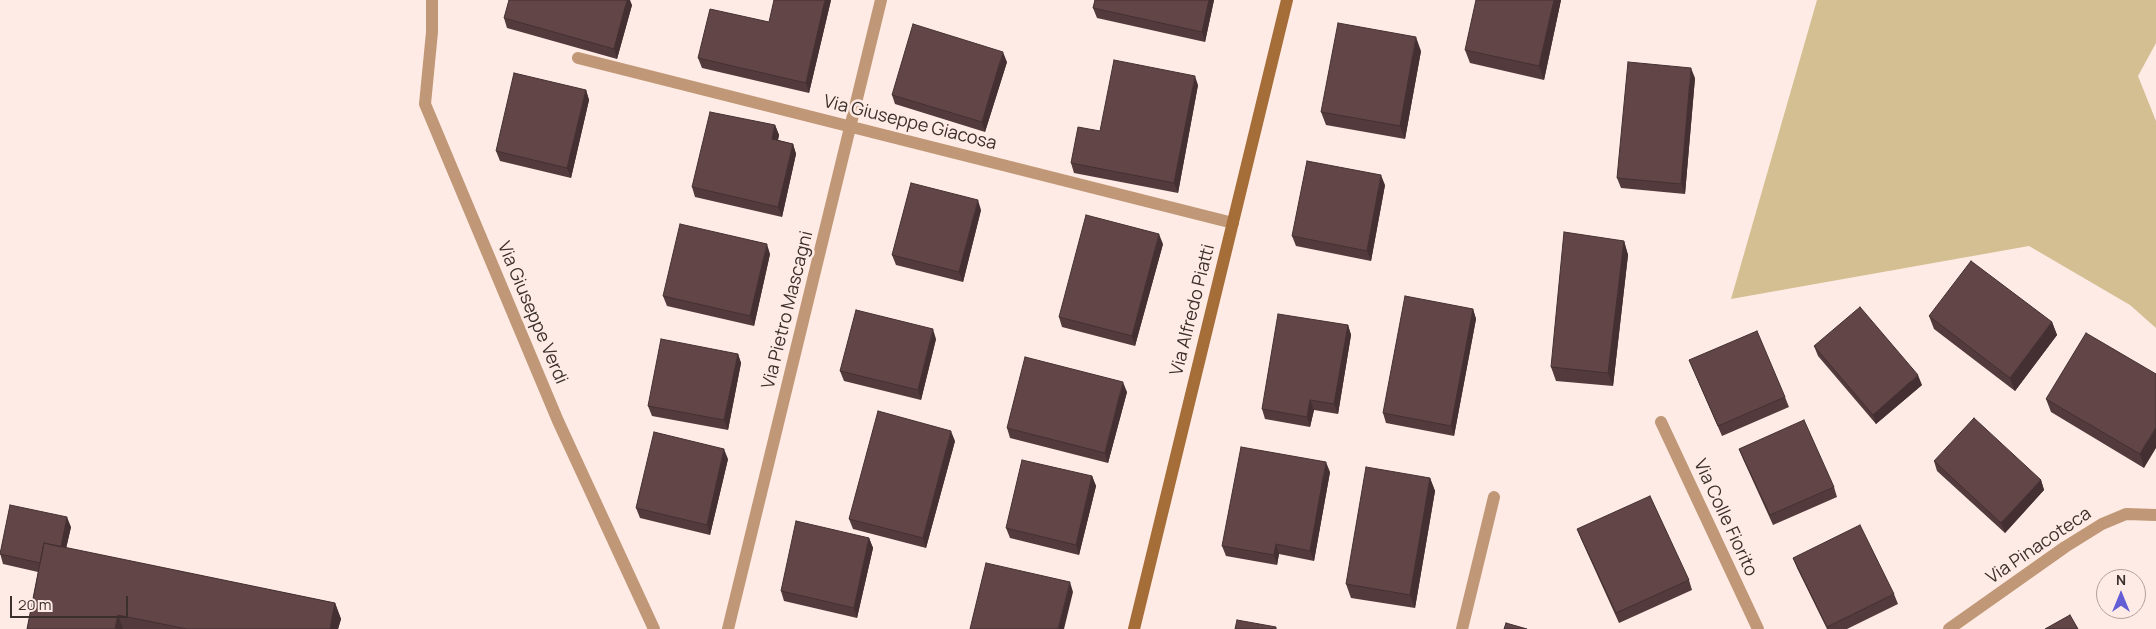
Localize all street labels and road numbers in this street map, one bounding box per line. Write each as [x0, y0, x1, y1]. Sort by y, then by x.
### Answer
street label: Via Giuseppe Giacosa [821, 91, 999, 155]
street label: Via Pietro Mascagni [758, 229, 818, 391]
street label: Via Giuseppe Verdi [492, 239, 572, 387]
street label: Via Alfredo Piatti [1166, 242, 1220, 378]
street label: Via Colle Fiorito [1688, 456, 1762, 580]
street label: Via Pinacoteca [1983, 503, 2095, 589]

